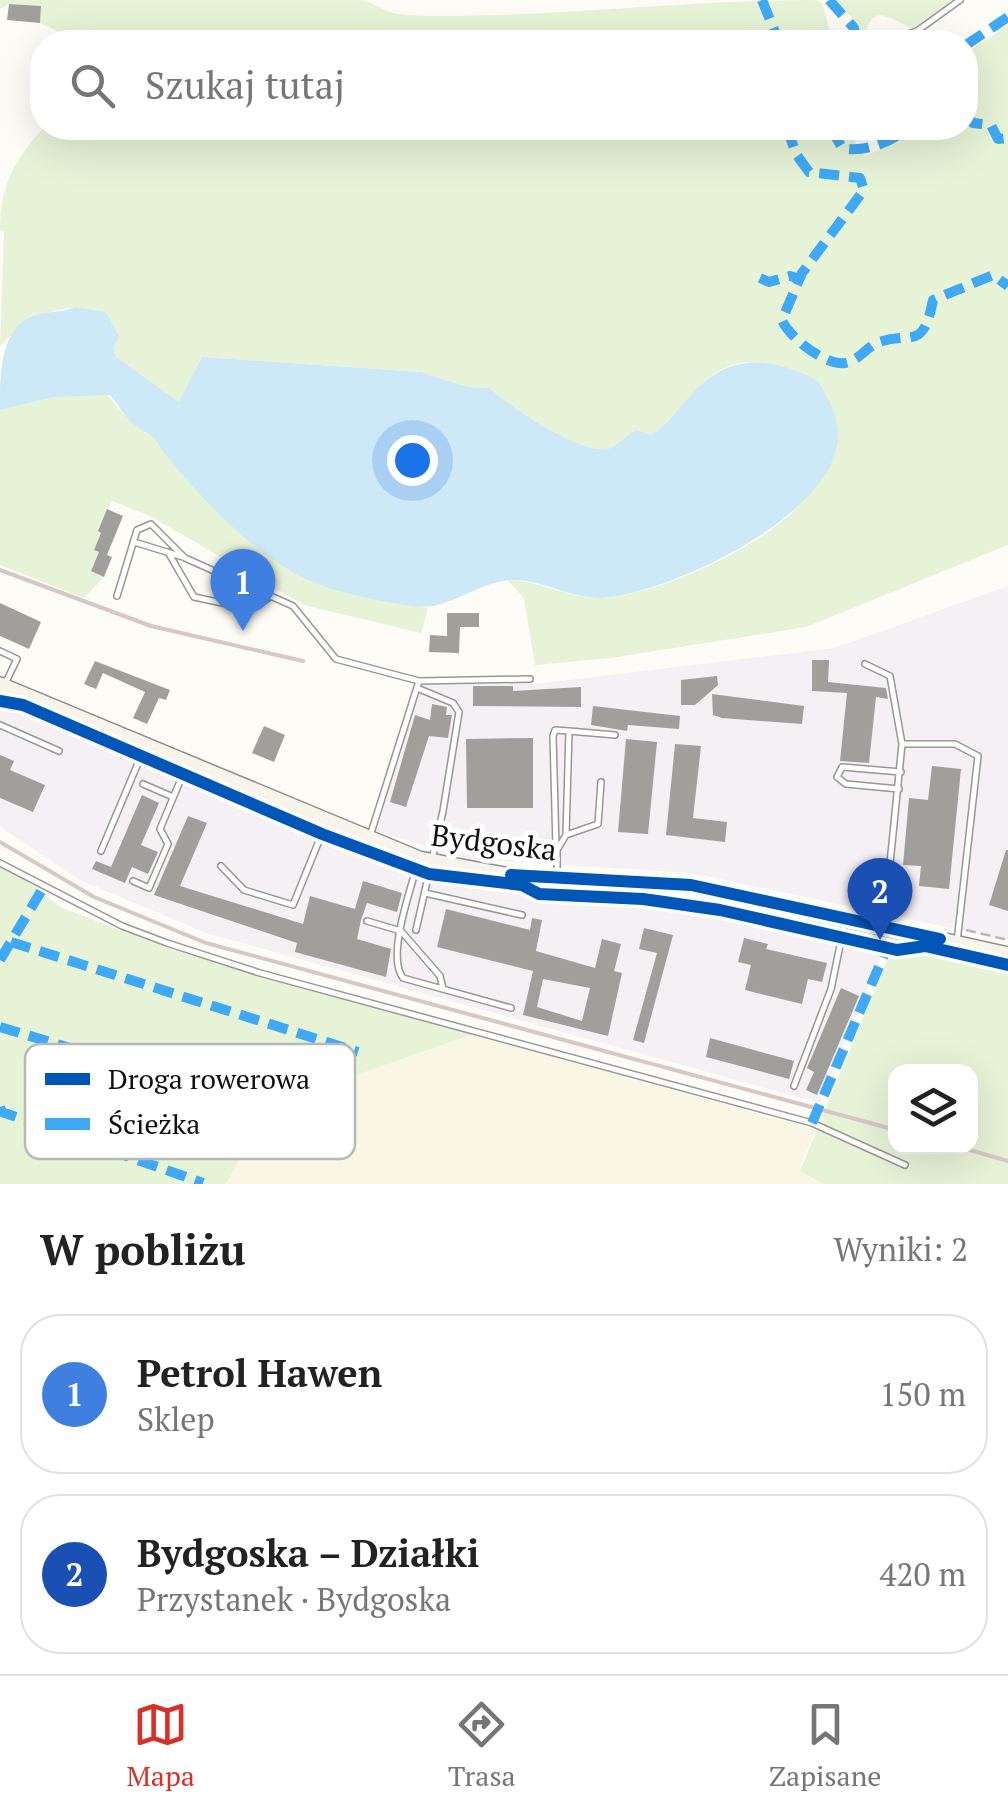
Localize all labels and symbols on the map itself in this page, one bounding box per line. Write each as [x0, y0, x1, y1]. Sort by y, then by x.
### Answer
your location [387, 435, 438, 486]
pin: 1 [210, 548, 276, 631]
street label: Bydgoska [429, 814, 559, 870]
pin: 2 [848, 858, 912, 940]
legend [25, 1044, 355, 1159]
text: Droga rowerowa [108, 1060, 310, 1097]
text: Ścieżka [108, 1105, 201, 1142]

